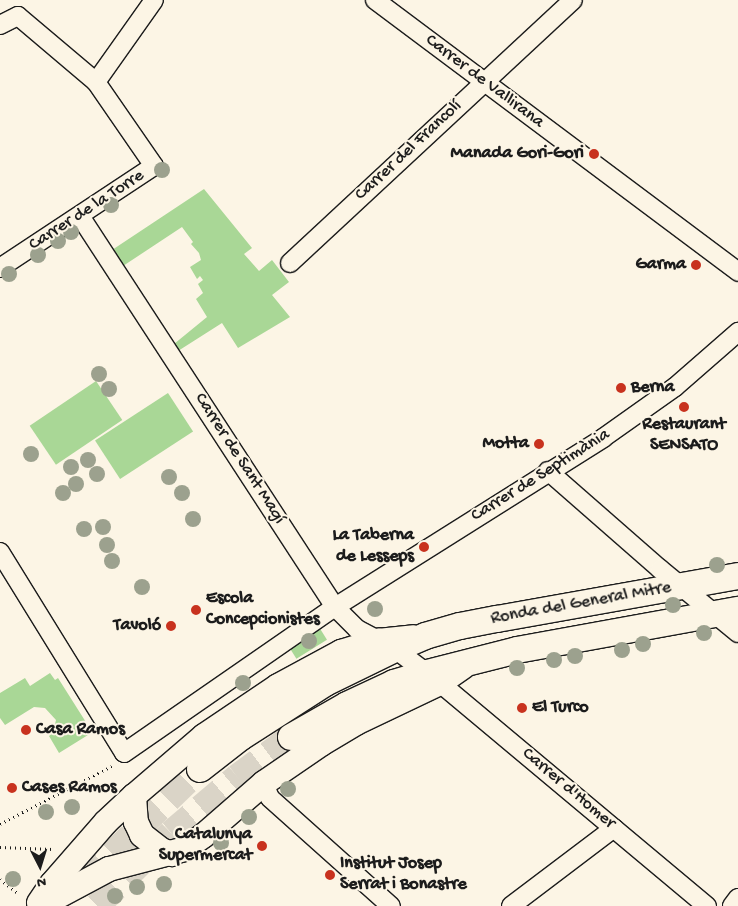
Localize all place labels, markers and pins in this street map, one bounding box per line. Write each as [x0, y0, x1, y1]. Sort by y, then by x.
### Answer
place label: Manada Gori-Gori [451, 143, 584, 165]
marker: Manada Gori-Gori [588, 148, 600, 160]
place label: Garma [636, 254, 686, 276]
marker: Garma [690, 259, 702, 271]
place label: Berna [631, 377, 674, 399]
marker: Berna [615, 382, 627, 394]
marker: Restaurant SENSATO [678, 401, 690, 413]
place label: Restaurant SENSATO [642, 415, 726, 458]
place label: Motta [482, 433, 529, 455]
marker: Motta [533, 438, 545, 450]
place label: La Taberna de Lesseps [333, 526, 414, 568]
marker: La Taberna de Lesseps [418, 541, 430, 553]
place label: Escola Concepcionistes [206, 589, 320, 632]
marker: Escola Concepcionistes [190, 604, 202, 616]
place label: Tavoló [113, 615, 161, 637]
marker: Tavoló [165, 620, 177, 632]
place label: El Turco [532, 697, 589, 719]
marker: El Turco [516, 702, 528, 714]
place label: Casa Ramos [36, 719, 125, 741]
marker: Casa Ramos [20, 724, 32, 736]
place label: Cases Ramos [22, 777, 117, 799]
marker: Cases Ramos [6, 782, 18, 794]
place label: Catalunya Supermercat [159, 825, 252, 868]
marker: Catalunya Supermercat [256, 840, 268, 852]
place label: Institut Josep Serrat i Bonastre [340, 854, 467, 896]
marker: Institut Josep Serrat i Bonastre [324, 869, 336, 881]

